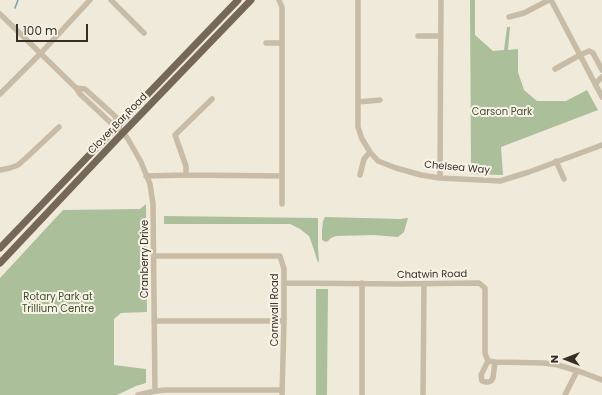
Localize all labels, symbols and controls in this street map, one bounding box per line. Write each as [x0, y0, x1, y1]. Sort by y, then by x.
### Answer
scale bar [18, 16, 90, 42]
text: 100 m [23, 22, 57, 39]
street label: Clover Bar Road [86, 91, 150, 157]
park label: Carson Park [472, 106, 532, 118]
street label: Chelsea Way [424, 159, 490, 177]
street label: Cranberry Drive [139, 220, 151, 298]
street label: Chatwin Road [397, 268, 467, 282]
street label: Cornwall Road [269, 274, 281, 346]
park label: Rotary Park at Trillium Centre [22, 291, 94, 314]
north arrow [546, 339, 586, 379]
text: N [546, 355, 562, 363]

